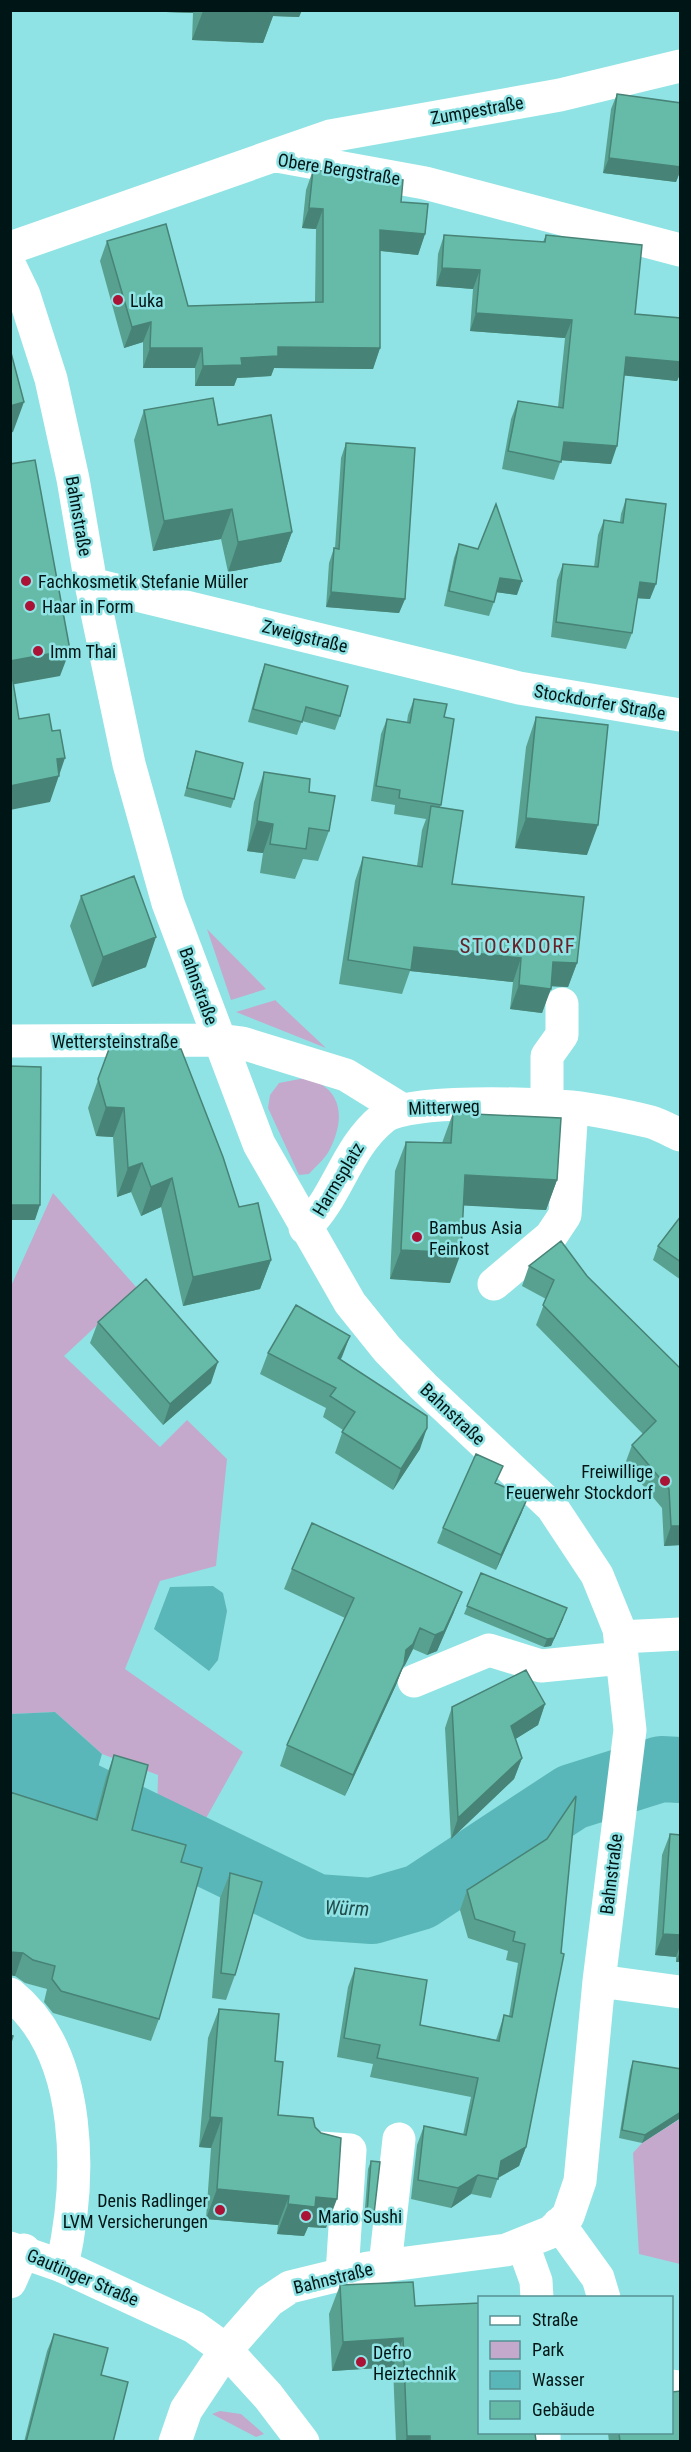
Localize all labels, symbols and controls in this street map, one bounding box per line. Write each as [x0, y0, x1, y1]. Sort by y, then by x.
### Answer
street label: Zumpestraße [429, 92, 525, 128]
street label: Obere Bergstraße [276, 149, 402, 189]
place label: Luka [130, 290, 164, 311]
marker: Luka [111, 293, 125, 307]
street label: Bahnstraße [62, 474, 96, 558]
place label: Fachkosmetik Stefanie Müller [38, 571, 249, 592]
marker: Fachkosmetik Stefanie Müller [19, 574, 33, 588]
place label: Haar in Form [42, 596, 134, 617]
marker: Haar in Form [23, 599, 37, 613]
street label: Zweigstraße [260, 615, 350, 657]
place label: Imm Thai [50, 641, 116, 662]
marker: Imm Thai [31, 644, 45, 658]
street label: Stockdorfer Straße [533, 680, 667, 724]
district label: STOCKDORF [460, 934, 576, 958]
street label: Bahnstraße [175, 944, 223, 1028]
street label: Wettersteinstraße [52, 1031, 178, 1052]
street label: Mitterweg [408, 1095, 480, 1119]
street label: Harmsplatz [308, 1138, 368, 1220]
place label: Bambus Asia Feinkost [429, 1217, 522, 1259]
marker: Bambus Asia Feinkost [410, 1230, 424, 1244]
street label: Bahnstraße [416, 1379, 490, 1449]
place label: Freiwillige Feuerwehr Stockdorf [506, 1461, 653, 1503]
marker: Freiwillige Feuerwehr Stockdorf [658, 1474, 672, 1488]
street label: Bahnstraße [596, 1833, 626, 1915]
water label: Würm [324, 1895, 370, 1921]
place label: Denis Radlinger LVM Versicherungen [63, 2190, 209, 2232]
marker: Denis Radlinger LVM Versicherungen [213, 2203, 227, 2217]
place label: Mario Sushi [318, 2206, 402, 2227]
marker: Mario Sushi [299, 2209, 313, 2223]
street label: Gautinger Straße [24, 2244, 142, 2310]
street label: Bahnstraße [291, 2258, 375, 2298]
legend [478, 2296, 673, 2434]
text: Straße [532, 2309, 578, 2330]
text: Park [532, 2339, 564, 2360]
place label: Defro Heiztechnik [373, 2342, 456, 2384]
marker: Defro Heiztechnik [354, 2355, 368, 2369]
text: Wasser [532, 2369, 585, 2390]
text: Gebäude [532, 2399, 595, 2420]

